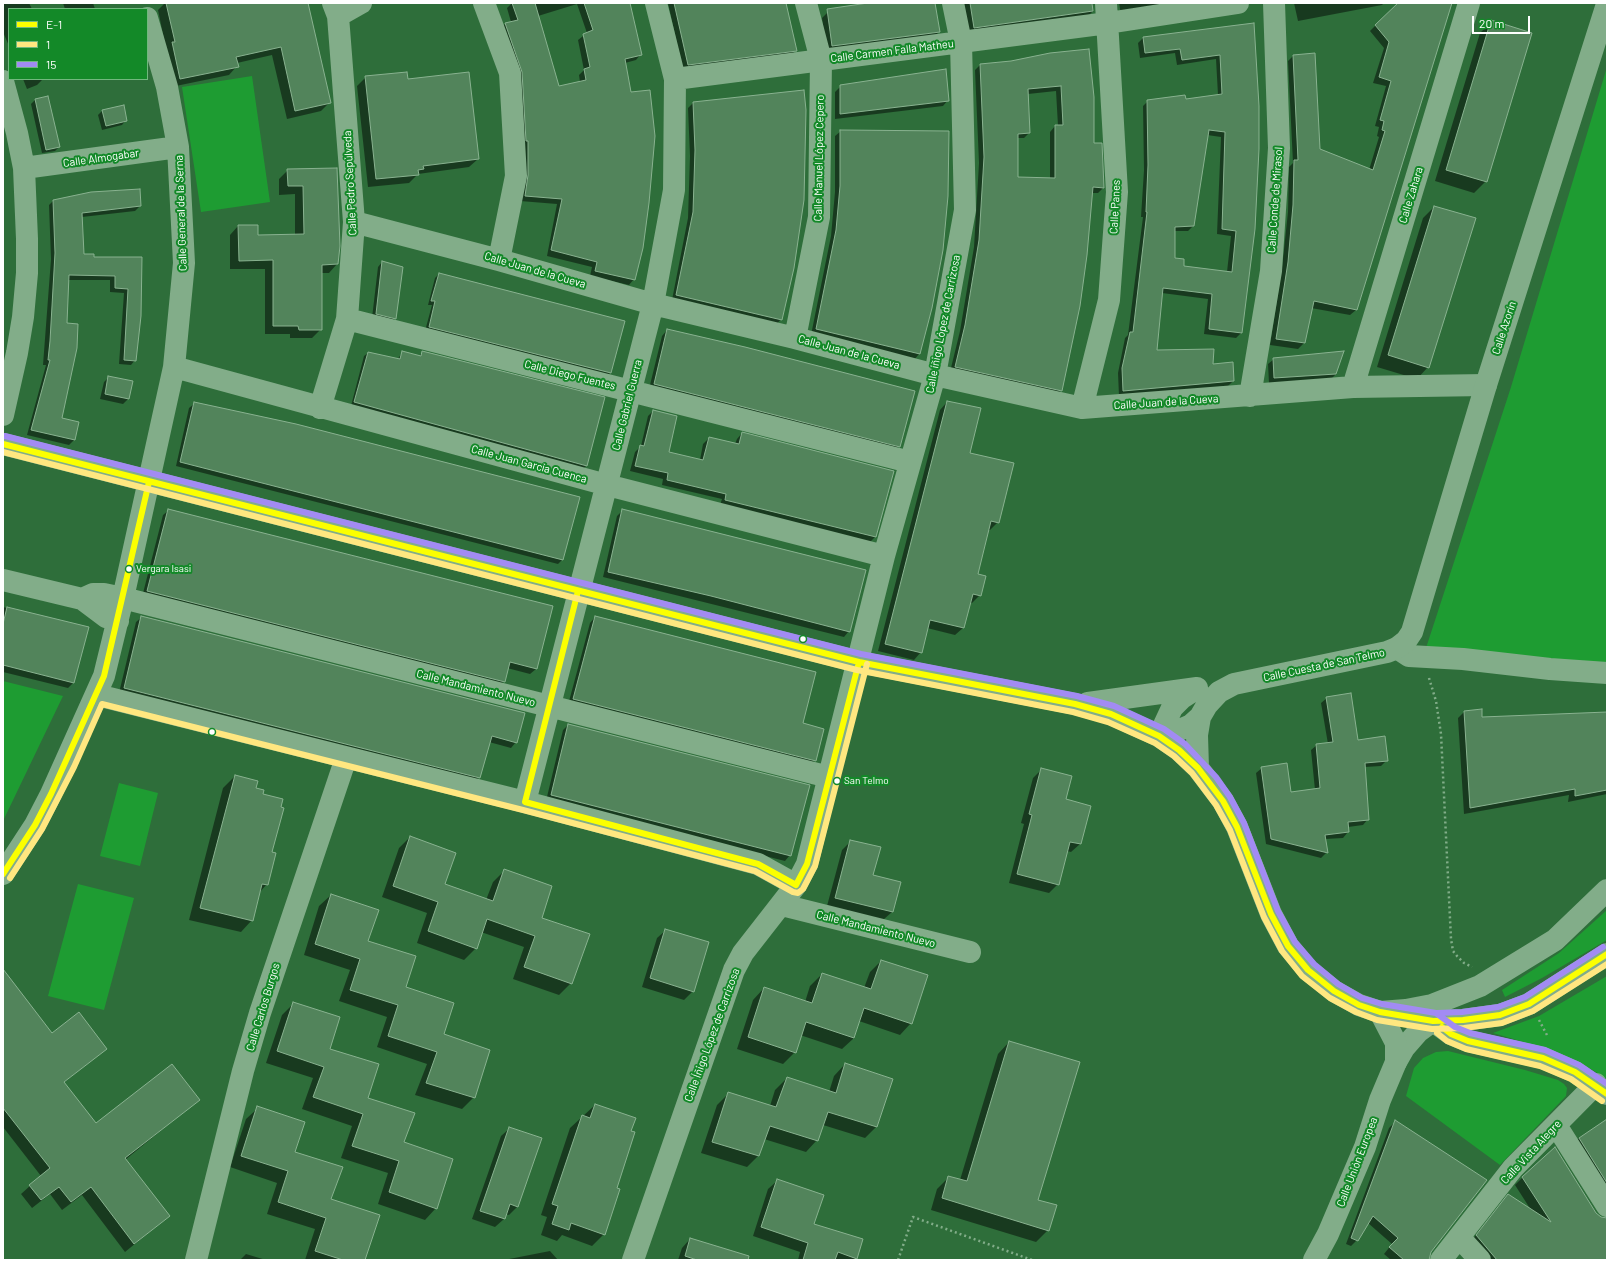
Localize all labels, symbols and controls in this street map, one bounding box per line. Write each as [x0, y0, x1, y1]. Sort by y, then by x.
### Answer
legend [8, 8, 148, 80]
scale bar [1474, 8, 1532, 34]
text: 20 m [1479, 16, 1505, 30]
text: E-1 [46, 17, 62, 31]
text: 1 [46, 37, 50, 51]
street label: Calle Carmen Falla Matheu [830, 37, 954, 65]
text: 15 [46, 57, 56, 71]
street label: Calle Manuel López Cepero [811, 95, 827, 221]
street label: Calle Pedro Sepúlveda [341, 130, 359, 236]
street label: Calle Almogabar [62, 146, 140, 170]
street label: Calle Conde de Mirasol [1265, 147, 1285, 253]
street label: Calle General de la Serna [172, 155, 190, 271]
street label: Calle Zahara [1396, 165, 1426, 225]
street label: Calle Panes [1107, 180, 1123, 234]
street label: Calle Juan de la Cueva [483, 249, 587, 291]
street label: Calle íñigo López de Carrizosa [923, 254, 963, 394]
street label: Calle Azorín [1489, 300, 1519, 356]
street label: Calle Juan de la Cueva [797, 332, 901, 372]
street label: Calle Diego Fuentes [523, 357, 617, 393]
street label: Calle Gabriel Guerra [609, 358, 645, 452]
street label: Calle Juan de la Cueva [1113, 392, 1219, 412]
street label: Calle Juan García Cuenca [470, 442, 588, 486]
place label: Vergara Isasi [136, 563, 191, 575]
marker: Vergara Isasi [124, 564, 134, 574]
unlabelled marker [798, 634, 808, 644]
street label: Calle Cuesta de San Telmo [1262, 646, 1386, 684]
street label: Calle Mandamiento Nuevo [415, 667, 537, 709]
unlabelled marker [207, 727, 217, 737]
place label: San Telmo [844, 775, 889, 787]
marker: San Telmo [832, 776, 842, 786]
street label: Calle Mandamiento Nuevo [815, 908, 937, 950]
street label: Calle Carlos Burgos [243, 961, 283, 1053]
street label: Calle Íñigo López de Carrizosa [682, 966, 742, 1104]
street label: Calle Unión Europea [1334, 1115, 1380, 1209]
street label: Calle Vista Alegre [1498, 1117, 1564, 1187]

